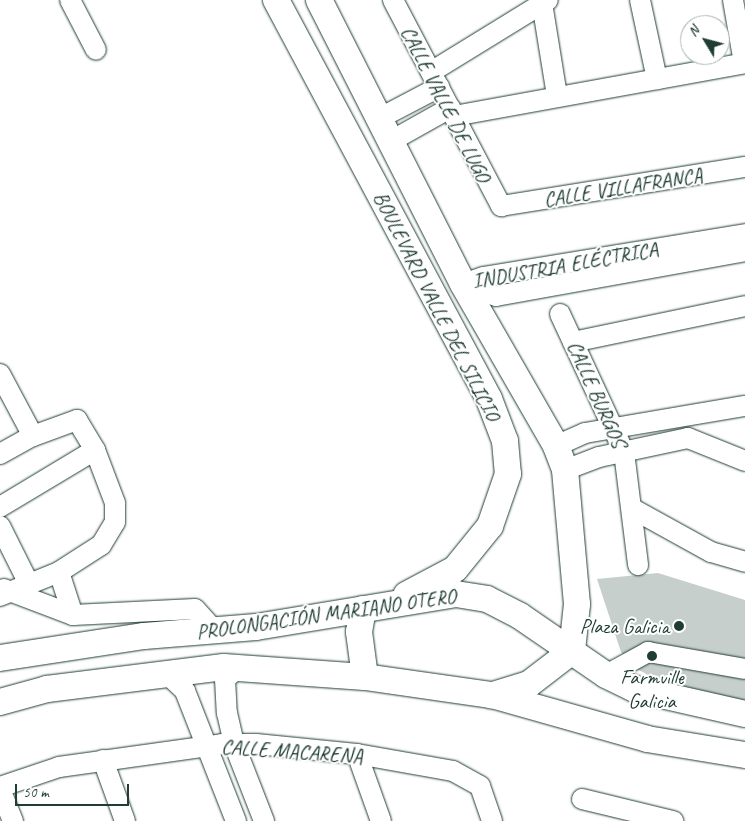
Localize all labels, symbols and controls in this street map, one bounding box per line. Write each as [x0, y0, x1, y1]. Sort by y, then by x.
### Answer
north arrow [680, 15, 730, 65]
street label: CALLE VALLE DE LUGO [396, 22, 496, 186]
text: N [684, 23, 703, 40]
street label: CALLE VILLAFRANCA [542, 162, 704, 212]
street label: BOULEVARD VALLE DEL SILICIO [368, 187, 506, 425]
street label: INDUSTRIA ELÉCTRICA [470, 236, 660, 294]
street label: CALLE BURGOS [562, 337, 632, 451]
street label: PROLONGACIÓN MARIANO OTERO [195, 583, 457, 645]
place label: Plaza Galicia [579, 613, 669, 639]
marker: Plaza Galicia [673, 620, 685, 632]
marker: Farmville Galicia [646, 650, 658, 662]
place label: Farmville Galicia [620, 664, 684, 714]
street label: CALLE MACARENA [220, 733, 364, 769]
scale bar [18, 774, 131, 806]
text: 50 m [23, 783, 49, 802]

